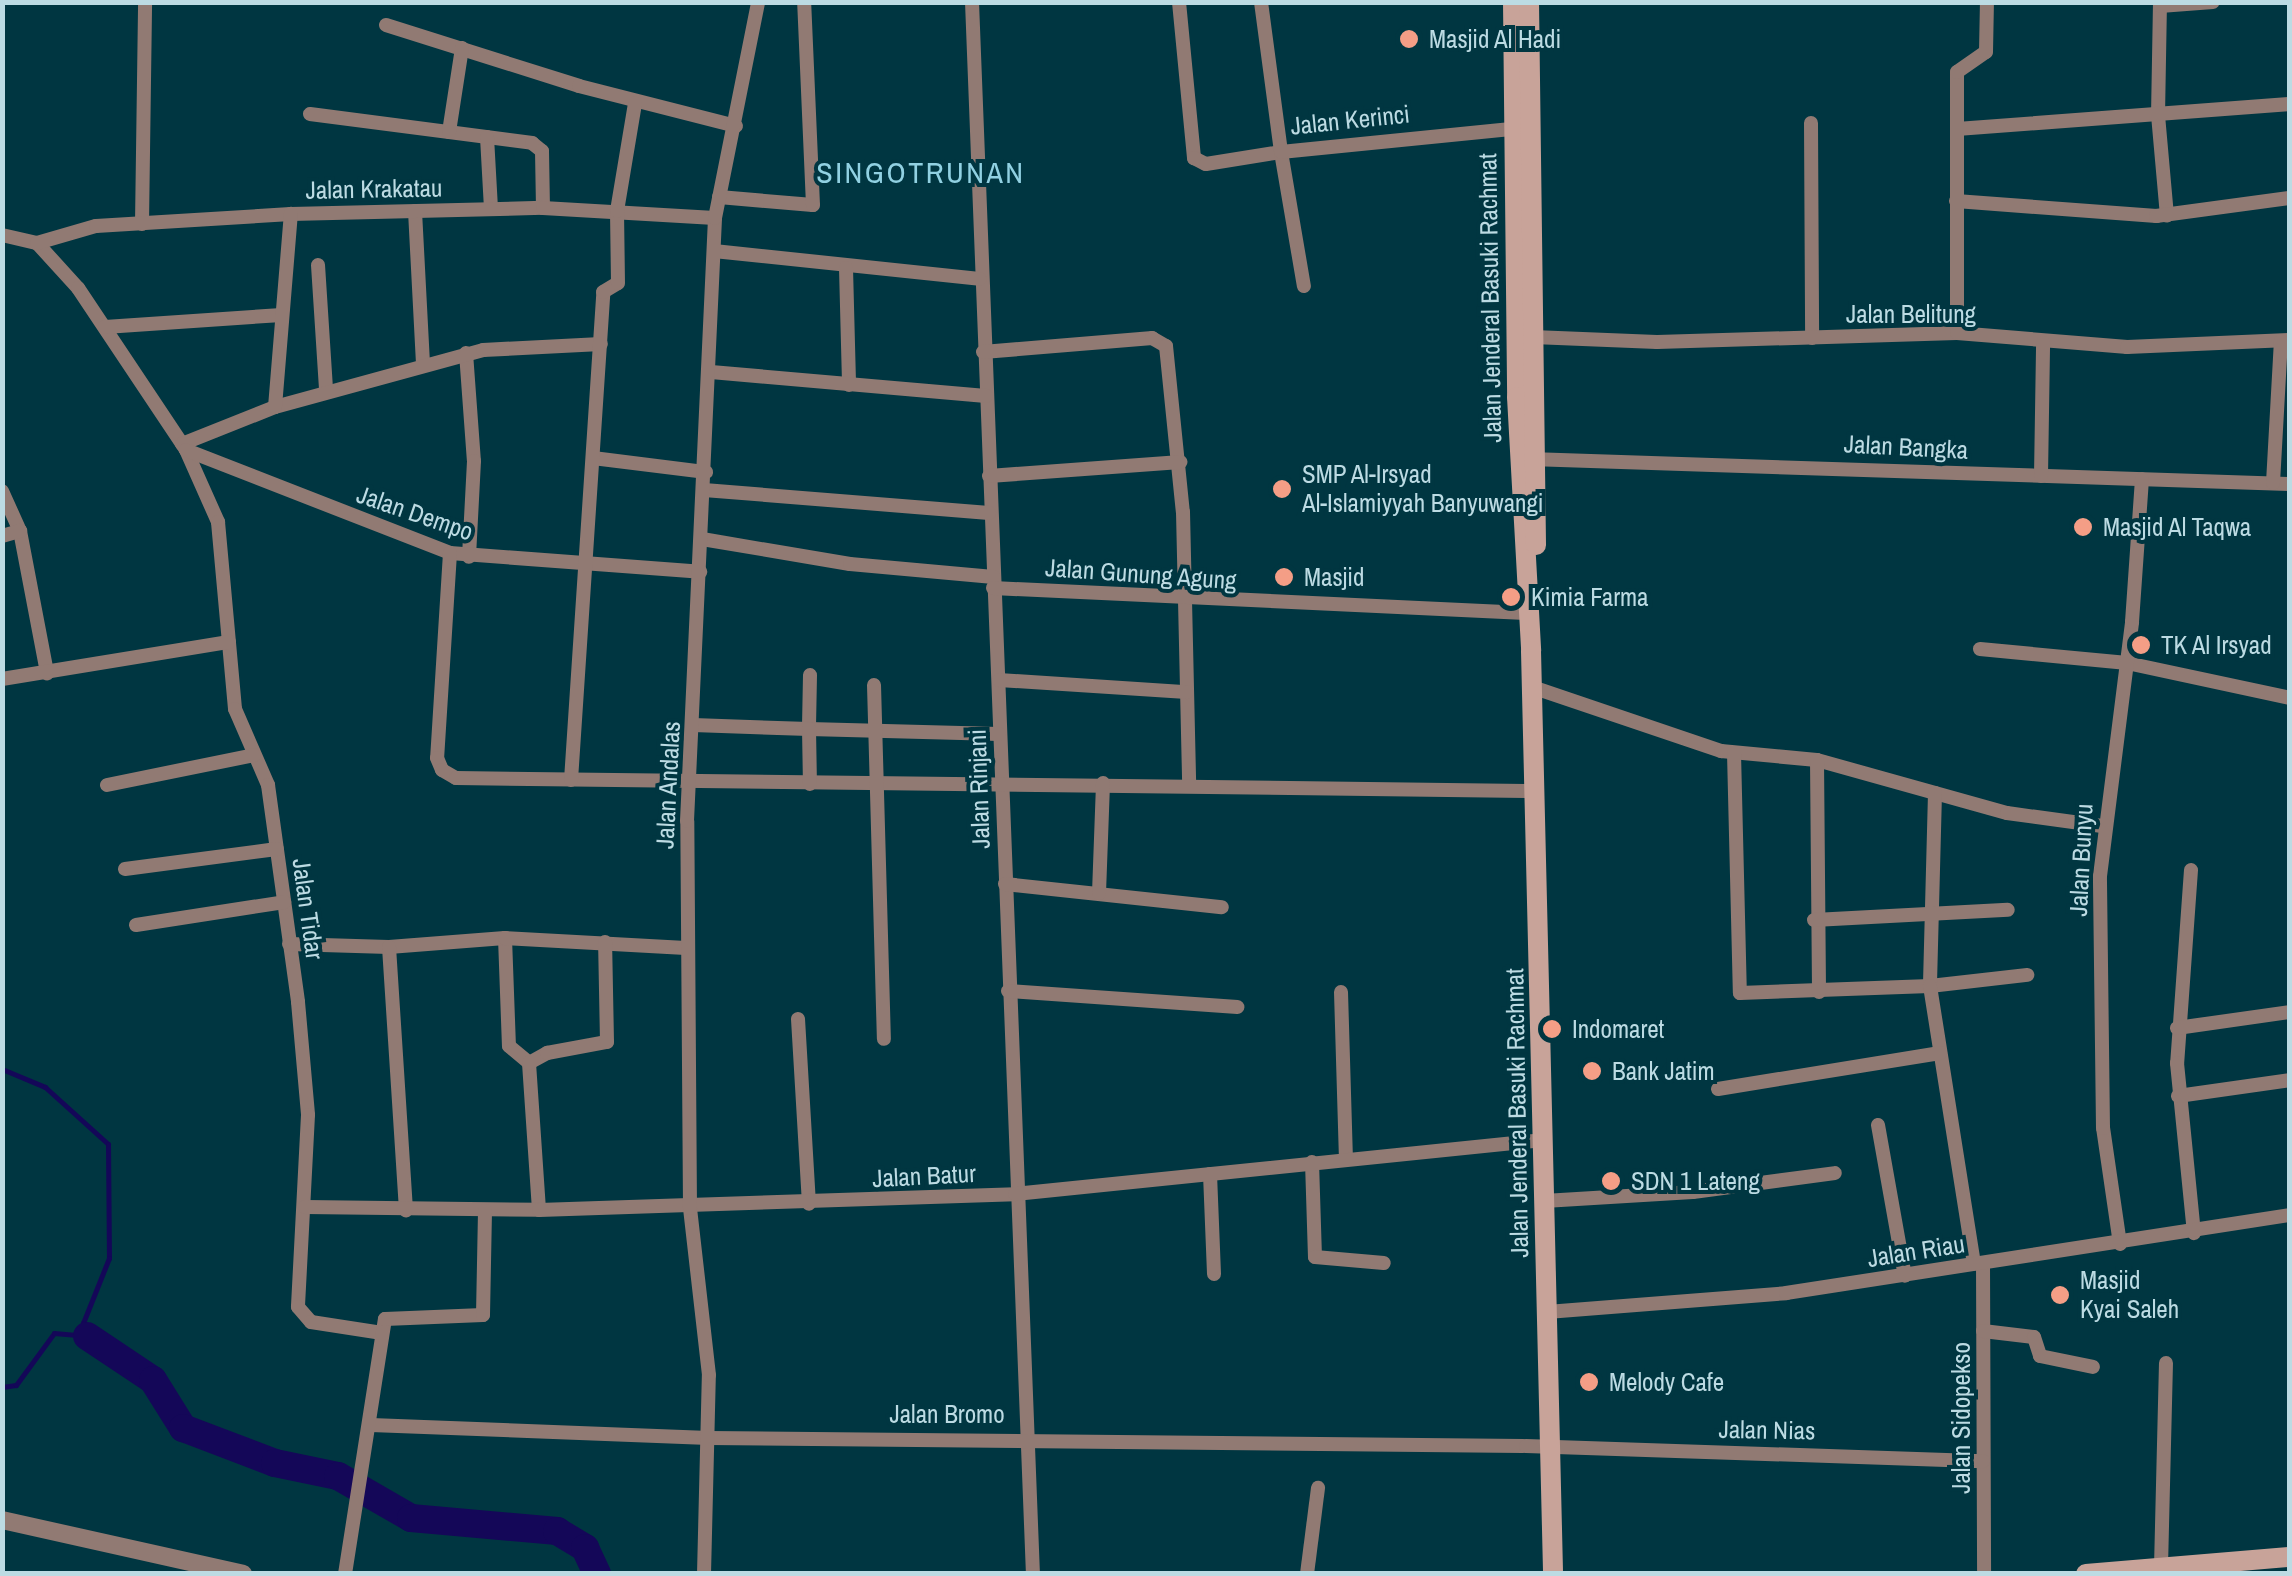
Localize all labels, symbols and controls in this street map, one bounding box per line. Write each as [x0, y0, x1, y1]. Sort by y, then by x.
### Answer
place label: Masjid Al Hadi [1429, 24, 1562, 54]
marker: Masjid Al Hadi [1398, 28, 1420, 50]
street label: Jalan Kerinci [1289, 99, 1411, 141]
street label: Jalan Jenderal Basuki Rachmat [1472, 153, 1508, 443]
district label: SINGOTRUNAN [816, 154, 1026, 190]
street label: Jalan Krakatau [305, 173, 443, 205]
street label: Jalan Belitung [1846, 299, 1976, 329]
street label: Jalan Bangka [1843, 429, 1969, 465]
place label: SMP Al-Irsyad Al-Islamiyyah Banyuwangi [1302, 460, 1544, 519]
marker: SMP Al-Irsyad Al-Islamiyyah Banyuwangi [1271, 478, 1293, 500]
street label: Jalan Dempo [353, 479, 477, 547]
place label: Masjid Al Taqwa [2103, 512, 2253, 542]
marker: Masjid Al Taqwa [2072, 516, 2094, 538]
street label: Jalan Gunung Agung [1044, 552, 1238, 596]
place label: Masjid [1304, 562, 1364, 592]
marker: Masjid [1273, 566, 1295, 588]
place label: Kimia Farma [1531, 582, 1648, 612]
marker: Kimia Farma [1500, 586, 1522, 608]
place label: TK Al Irsyad [2161, 630, 2273, 660]
marker: TK Al Irsyad [2130, 634, 2152, 656]
street label: Jalan Andalas [650, 720, 686, 850]
street label: Jalan Rinjani [962, 729, 996, 849]
street label: Jalan Bunyu [2063, 803, 2099, 917]
street label: Jalan Tidar [286, 856, 330, 962]
street label: Jalan Jenderal Basuki Rachmat [1499, 968, 1535, 1258]
place label: Indomaret [1572, 1014, 1664, 1044]
marker: Indomaret [1541, 1018, 1563, 1040]
place label: Bank Jatim [1612, 1056, 1715, 1086]
marker: Bank Jatim [1581, 1060, 1603, 1082]
street label: Jalan Batur [871, 1158, 977, 1194]
place label: SDN 1 Lateng [1631, 1166, 1760, 1196]
marker: SDN 1 Lateng [1600, 1170, 1622, 1192]
street label: Jalan Riau [1865, 1229, 1967, 1273]
place label: Masjid Kyai Saleh [2080, 1266, 2179, 1325]
marker: Masjid Kyai Saleh [2049, 1284, 2071, 1306]
street label: Jalan Sidopekso [1946, 1342, 1976, 1494]
place label: Melody Cafe [1609, 1367, 1724, 1397]
marker: Melody Cafe [1578, 1371, 1600, 1393]
street label: Jalan Bromo [889, 1399, 1005, 1429]
street label: Jalan Nias [1718, 1414, 1816, 1446]

